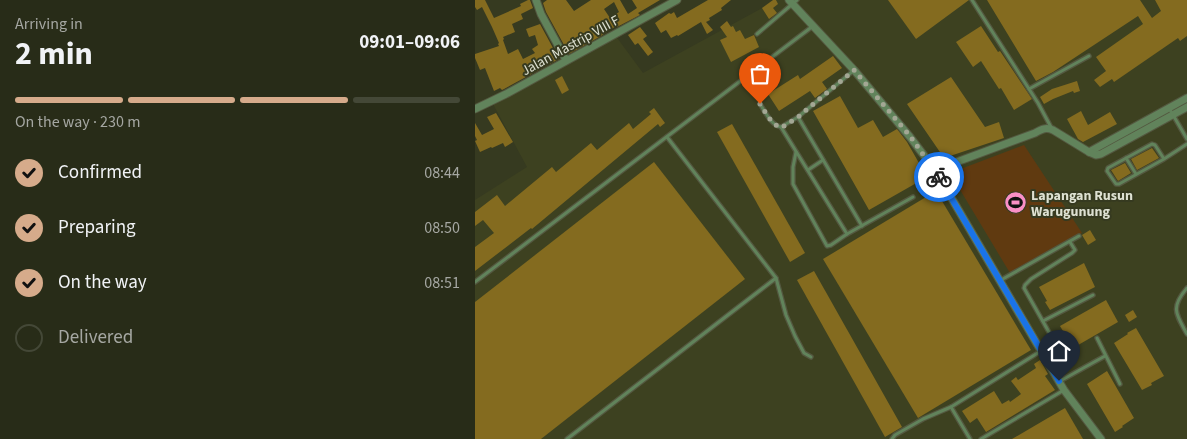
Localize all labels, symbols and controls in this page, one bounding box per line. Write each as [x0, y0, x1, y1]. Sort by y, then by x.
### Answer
street label: Jalan Mastrip VIII F [518, 11, 623, 81]
text: Arriving in [15, 13, 83, 35]
text: 09:01–09:06 [359, 29, 460, 56]
text: 2 min [15, 31, 93, 77]
pin [739, 53, 781, 104]
icon: bag [746, 60, 774, 88]
text: On the way · 230 m [15, 111, 140, 133]
courier [914, 152, 964, 202]
icon: check [15, 159, 43, 187]
text: Confirmed [58, 159, 142, 186]
text: 08:44 [424, 162, 460, 184]
icon: bike [925, 163, 953, 191]
place label: Lapangan Rusun Warugunung [1031, 186, 1133, 222]
sports icon: Lapangan Rusun Warugunung [1003, 191, 1027, 215]
icon: check [15, 214, 43, 242]
text: Preparing [58, 214, 136, 241]
text: 08:50 [424, 217, 460, 239]
icon: check [15, 269, 43, 297]
text: On the way [58, 269, 147, 296]
text: 08:51 [424, 272, 460, 294]
text: Delivered [58, 324, 133, 351]
pin [1038, 330, 1080, 381]
icon: home [1045, 337, 1073, 365]

